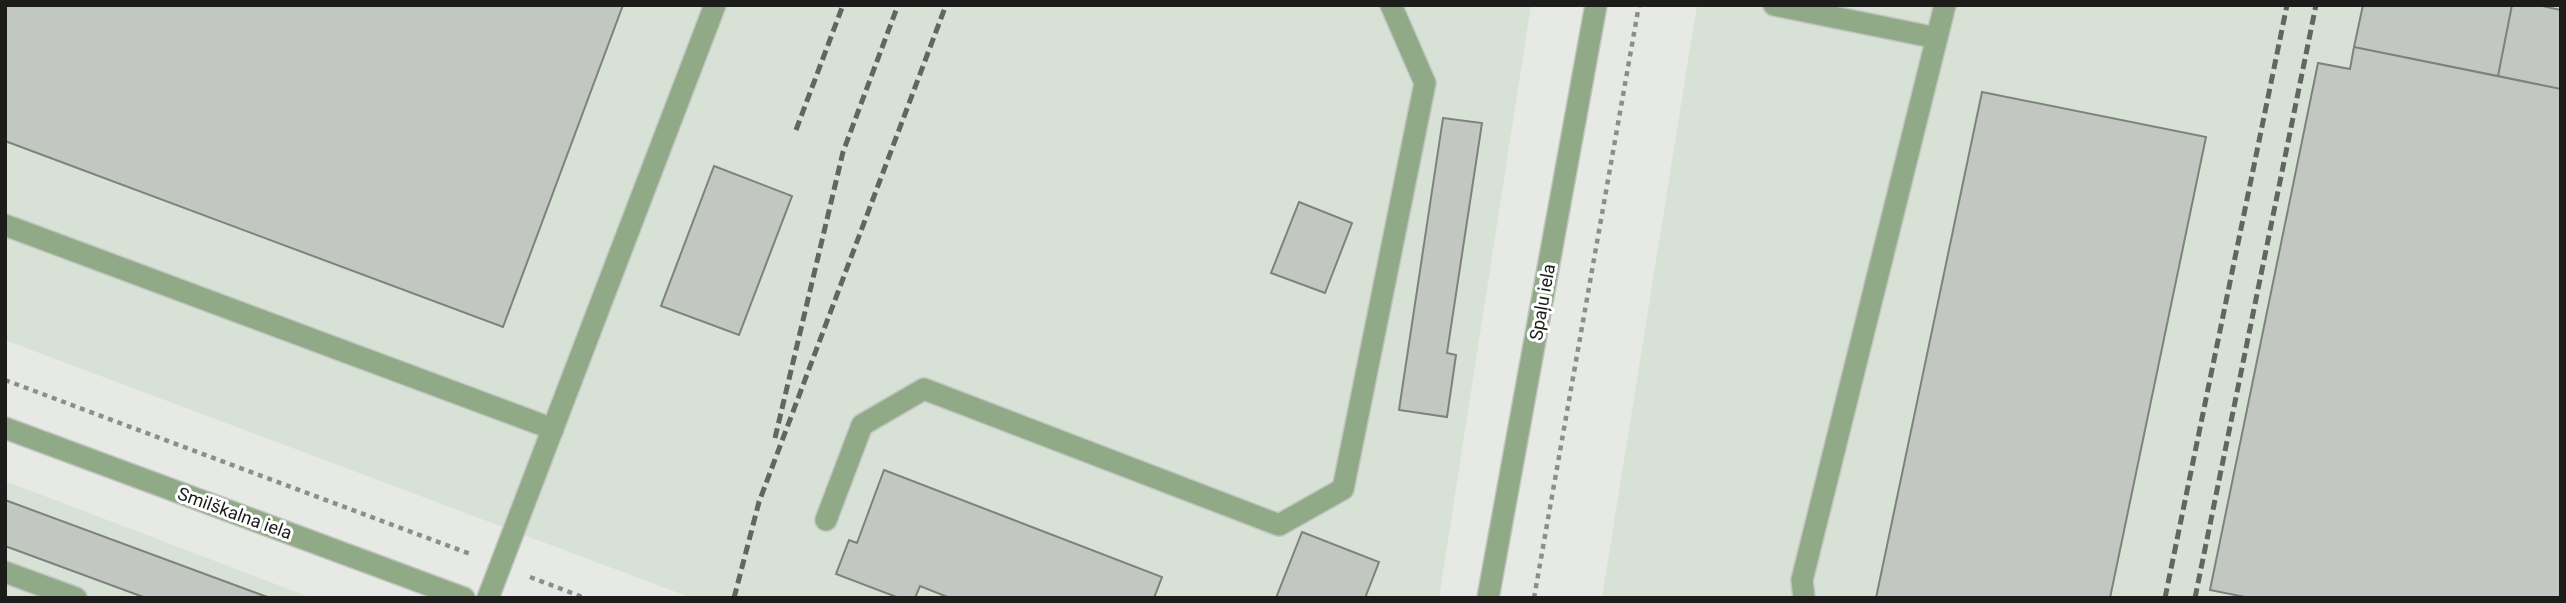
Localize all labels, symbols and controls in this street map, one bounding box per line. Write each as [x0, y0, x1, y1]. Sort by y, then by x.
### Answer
street label: Spaļu iela [1525, 262, 1560, 342]
street label: Smilškalna iela [175, 483, 295, 543]

